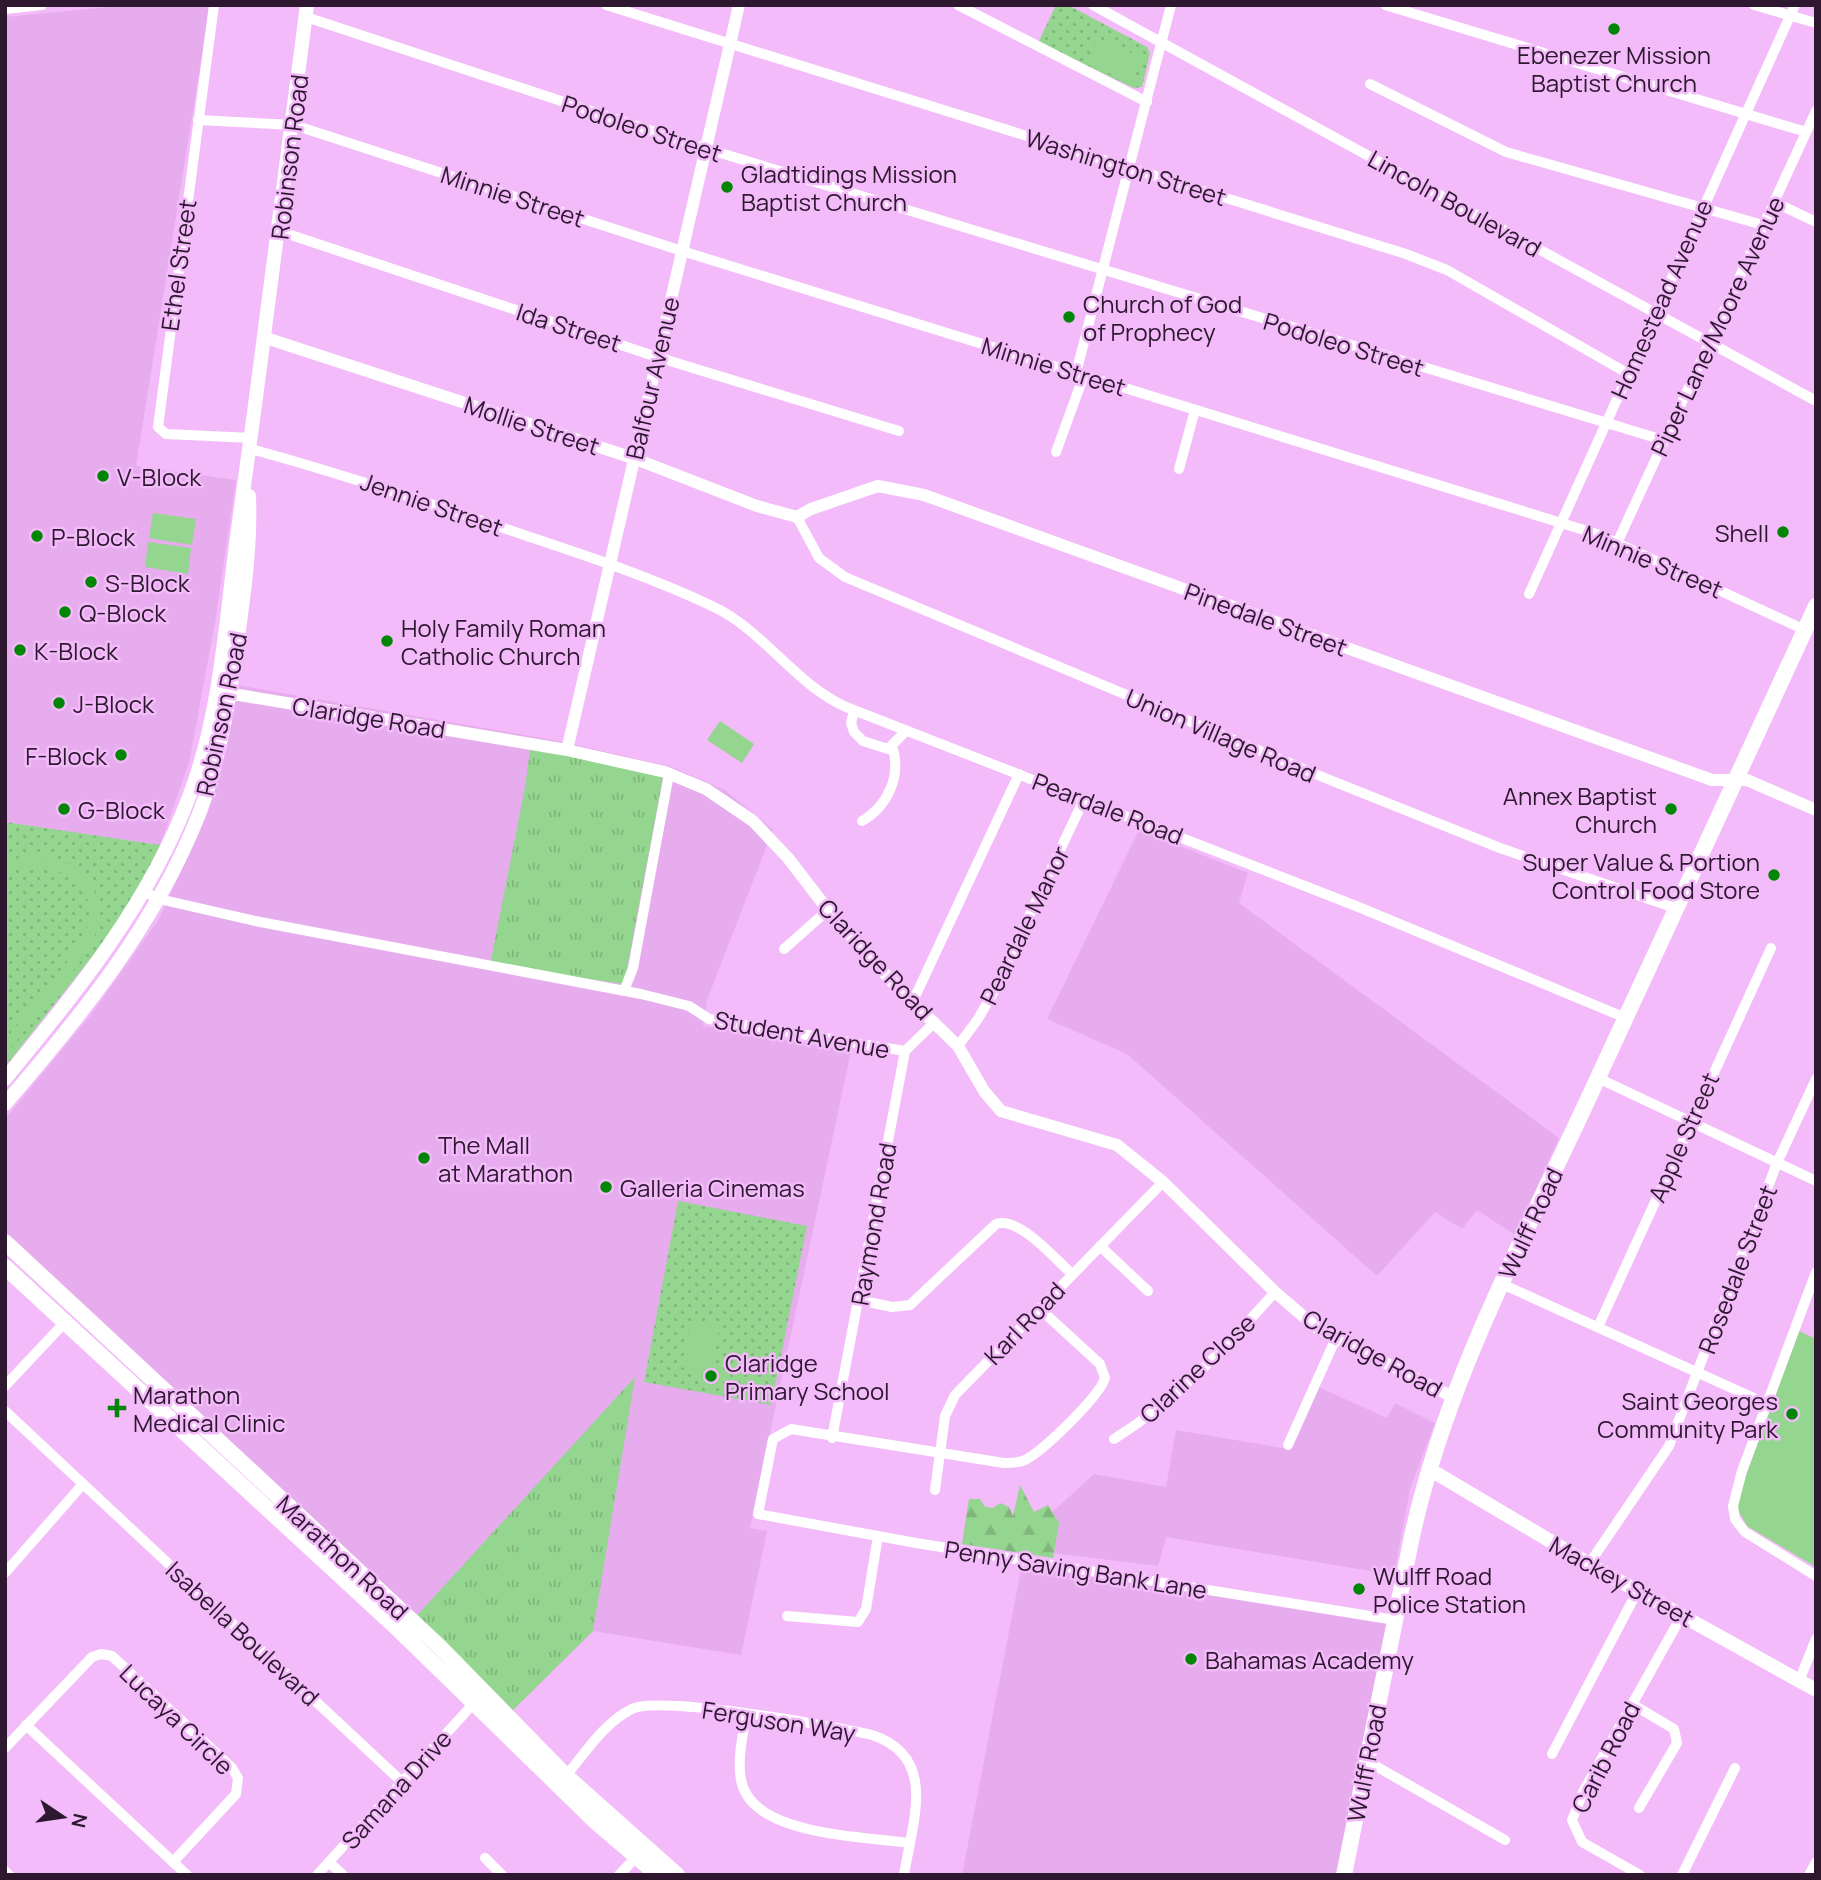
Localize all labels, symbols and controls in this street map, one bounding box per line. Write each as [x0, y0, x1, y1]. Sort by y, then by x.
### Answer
marker: Ebenezer Mission Baptist Church [1606, 21, 1622, 37]
place label: Ebenezer Mission Baptist Church [1517, 38, 1711, 99]
street label: Robinson Road [262, 73, 316, 241]
street label: Podoleo Street [558, 87, 726, 169]
street label: Washington Street [1021, 121, 1231, 213]
street label: Lincoln Boulevard [1362, 142, 1548, 264]
street label: Minnie Street [437, 157, 589, 235]
place label: Gladtidings Mission Baptist Church [741, 157, 957, 218]
marker: Gladtidings Mission Baptist Church [719, 179, 735, 195]
street label: Piper Lane/Moore Avenue [1642, 191, 1792, 461]
street label: Homestead Avenue [1602, 194, 1720, 404]
street label: Ethel Street [152, 197, 204, 333]
place label: Church of God of Prophecy [1083, 287, 1242, 348]
street label: Balfour Avenue [617, 294, 687, 462]
street label: Ida Street [512, 295, 626, 359]
street label: Podoleo Street [1260, 304, 1428, 384]
marker: Church of God of Prophecy [1061, 309, 1077, 325]
street label: Minnie Street [978, 328, 1130, 404]
street label: Mollie Street [460, 388, 604, 462]
place label: V-Block [117, 460, 202, 493]
street label: Jennie Street [357, 464, 507, 544]
marker: V-Block [95, 468, 111, 484]
place label: Shell [1715, 516, 1769, 549]
street label: Minnie Street [1578, 517, 1728, 605]
place label: P-Block [51, 520, 136, 553]
marker: Shell [1775, 524, 1791, 540]
marker: P-Block [29, 528, 45, 544]
place label: S-Block [105, 566, 191, 599]
marker: S-Block [83, 574, 99, 590]
street label: Pinedale Street [1180, 574, 1352, 664]
place label: Q-Block [79, 596, 167, 629]
marker: Q-Block [57, 604, 73, 620]
place label: Holy Family Roman Catholic Church [401, 611, 606, 672]
street label: Robinson Road [188, 629, 254, 799]
marker: Holy Family Roman Catholic Church [379, 633, 395, 649]
place label: K-Block [34, 634, 119, 667]
marker: K-Block [12, 642, 28, 658]
street label: Union Village Road [1121, 680, 1321, 790]
place label: J-Block [73, 687, 155, 720]
street label: Claridge Road [290, 689, 448, 745]
marker: J-Block [51, 695, 67, 711]
place label: F-Block [25, 739, 108, 772]
marker: F-Block [113, 747, 129, 763]
street label: Peardale Road [1028, 764, 1188, 852]
place label: Annex Baptist Church [1503, 779, 1657, 840]
place label: G-Block [78, 793, 166, 826]
marker: G-Block [56, 801, 72, 817]
marker: Annex Baptist Church [1663, 801, 1679, 817]
street label: Peardale Manor [971, 840, 1077, 1010]
place label: Super Value & Portion Control Food Store [1522, 845, 1760, 906]
marker: Super Value & Portion Control Food Store [1766, 867, 1782, 883]
street label: Claridge Road [811, 891, 941, 1027]
street label: Student Avenue [712, 1002, 892, 1066]
street label: Apple Street [1640, 1067, 1726, 1207]
place label: The Mall at Marathon [438, 1128, 573, 1189]
street label: Raymond Road [842, 1140, 904, 1308]
marker: The Mall at Marathon [416, 1150, 432, 1166]
street label: Wulff Road [1490, 1162, 1570, 1284]
place label: Galleria Cinemas [620, 1171, 805, 1204]
marker: Galleria Cinemas [598, 1179, 614, 1195]
street label: Rosedale Street [1690, 1180, 1784, 1358]
street label: Karl Road [976, 1274, 1072, 1372]
street label: Claridge Road [1297, 1301, 1449, 1405]
street label: Clarine Close [1132, 1306, 1262, 1430]
place label: Claridge Primary School [725, 1346, 890, 1407]
marker: Claridge Primary School [703, 1368, 719, 1384]
place label: Marathon Medical Clinic [133, 1378, 286, 1439]
place label: Saint Georges Community Park [1597, 1384, 1779, 1445]
marker: Marathon Medical Clinic [107, 1398, 127, 1418]
marker: Saint Georges Community Park [1784, 1406, 1800, 1422]
street label: Marathon Road [270, 1487, 416, 1627]
street label: Mackey Street [1544, 1528, 1700, 1634]
street label: Penny Saving Bank Lane [943, 1532, 1209, 1606]
street label: Isabella Boulevard [159, 1553, 327, 1713]
place label: Wulff Road Police Station [1373, 1559, 1526, 1620]
marker: Wulff Road Police Station [1351, 1581, 1367, 1597]
place label: Bahamas Academy [1205, 1643, 1414, 1676]
marker: Bahamas Academy [1183, 1651, 1199, 1667]
street label: Lucaya Circle [113, 1656, 241, 1782]
street label: Ferguson Way [700, 1693, 858, 1749]
street label: Carib Road [1563, 1696, 1647, 1818]
street label: Wulff Road [1338, 1701, 1394, 1825]
street label: Samana Drive [333, 1722, 459, 1856]
north arrow [28, 1782, 98, 1852]
text: N [65, 1811, 94, 1830]

